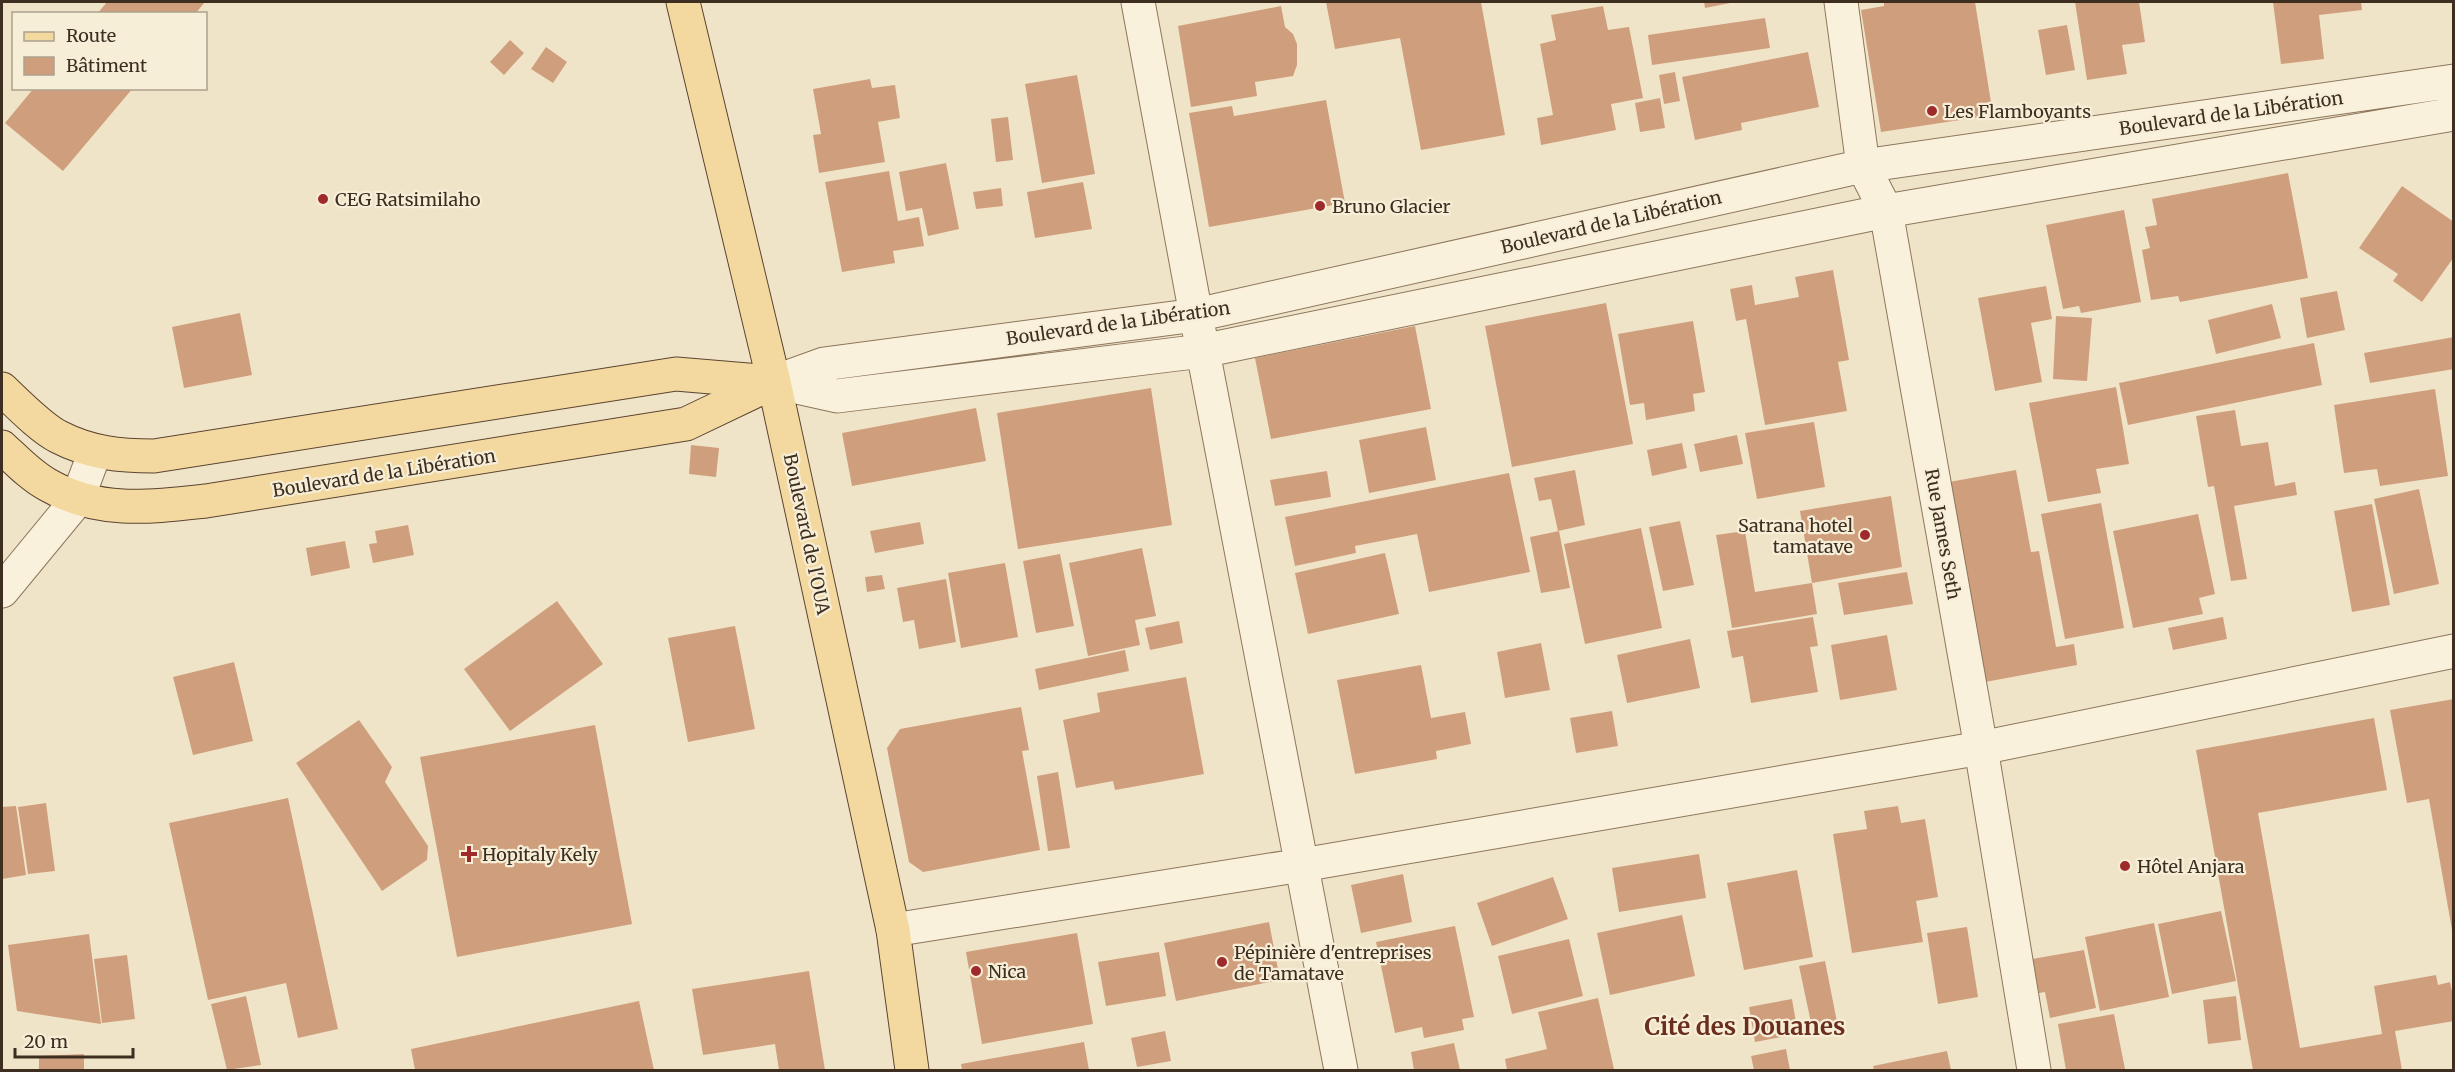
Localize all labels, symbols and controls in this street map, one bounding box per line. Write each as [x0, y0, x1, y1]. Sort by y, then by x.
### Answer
legend [12, 12, 207, 90]
text: Route [66, 24, 116, 47]
text: Bâtiment [66, 54, 147, 77]
street label: Boulevard de la Libération [2118, 86, 2345, 140]
place label: Les Flamboyants [1944, 100, 2091, 123]
marker: Les Flamboyants [1925, 104, 1939, 118]
street label: Boulevard de la Libération [1498, 185, 1724, 259]
place label: CEG Ratsimilaho [335, 188, 480, 211]
marker: CEG Ratsimilaho [316, 192, 330, 206]
place label: Bruno Glacier [1332, 195, 1451, 218]
marker: Bruno Glacier [1313, 199, 1327, 213]
street label: Boulevard de la Libération [1005, 296, 1232, 350]
street label: Boulevard de la Libération [271, 444, 497, 502]
street label: Boulevard de l'OUA [779, 451, 835, 617]
street label: Rue James Seth [1920, 467, 1966, 601]
place label: Satrana hotel tamatave [1738, 514, 1853, 558]
marker: Satrana hotel tamatave [1858, 528, 1872, 542]
place label: Hopitaly Kely [482, 843, 598, 866]
marker: Hopitaly Kely [460, 845, 478, 863]
place label: Hôtel Anjara [2137, 855, 2245, 878]
marker: Hôtel Anjara [2118, 859, 2132, 873]
place label: Pépinière d'entreprises de Tamatave [1234, 941, 1432, 985]
marker: Pépinière d'entreprises de Tamatave [1215, 955, 1229, 969]
place label: Nica [988, 960, 1027, 983]
marker: Nica [969, 964, 983, 978]
district label: Cité des Douanes [1645, 1011, 1845, 1042]
scale bar [15, 1021, 134, 1059]
text: 20 m [24, 1030, 68, 1053]

